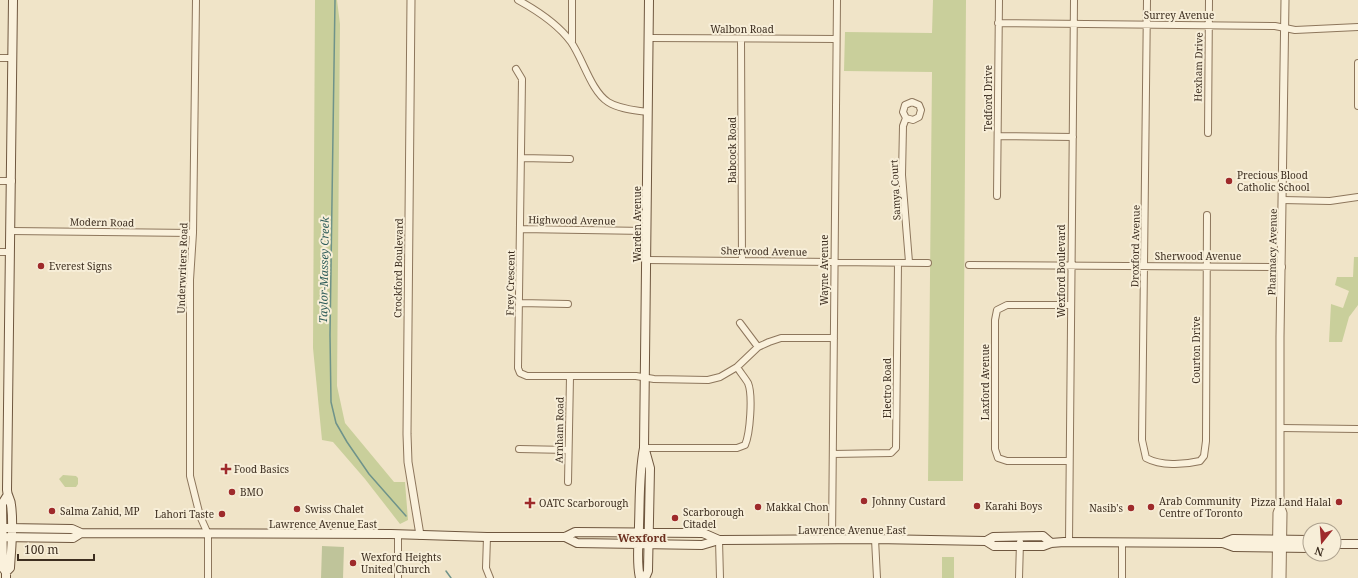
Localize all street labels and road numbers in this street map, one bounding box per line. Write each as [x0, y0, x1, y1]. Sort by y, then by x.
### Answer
street label: Surrey Avenue [1144, 8, 1214, 22]
street label: Walbon Road [710, 22, 774, 36]
street label: Hexham Drive [1190, 32, 1206, 102]
street label: Tedford Drive [981, 65, 995, 131]
street label: Babcock Road [725, 117, 739, 183]
street label: Samya Court [886, 159, 904, 221]
street label: Warden Avenue [630, 186, 644, 262]
street label: Droxford Avenue [1127, 205, 1143, 287]
street label: Pharmacy Avenue [1264, 209, 1280, 295]
street label: Highwood Avenue [528, 212, 616, 228]
street label: Modern Road [70, 214, 134, 230]
street label: Crockford Boulevard [390, 218, 406, 318]
street label: Underwriters Road [173, 222, 191, 314]
street label: Wexford Boulevard [1054, 224, 1068, 318]
street label: Wayne Avenue [817, 235, 831, 306]
street label: Sherwood Avenue [721, 243, 807, 259]
street label: Sherwood Avenue [1155, 249, 1241, 263]
street label: Frey Crescent [502, 250, 518, 316]
street label: Courton Drive [1189, 316, 1203, 384]
street label: Laxford Avenue [978, 344, 992, 420]
street label: Electro Road [880, 358, 894, 418]
street label: Arnham Road [551, 397, 567, 463]
street label: Lawrence Avenue East [269, 517, 378, 531]
street label: Lawrence Avenue East [798, 523, 907, 537]

